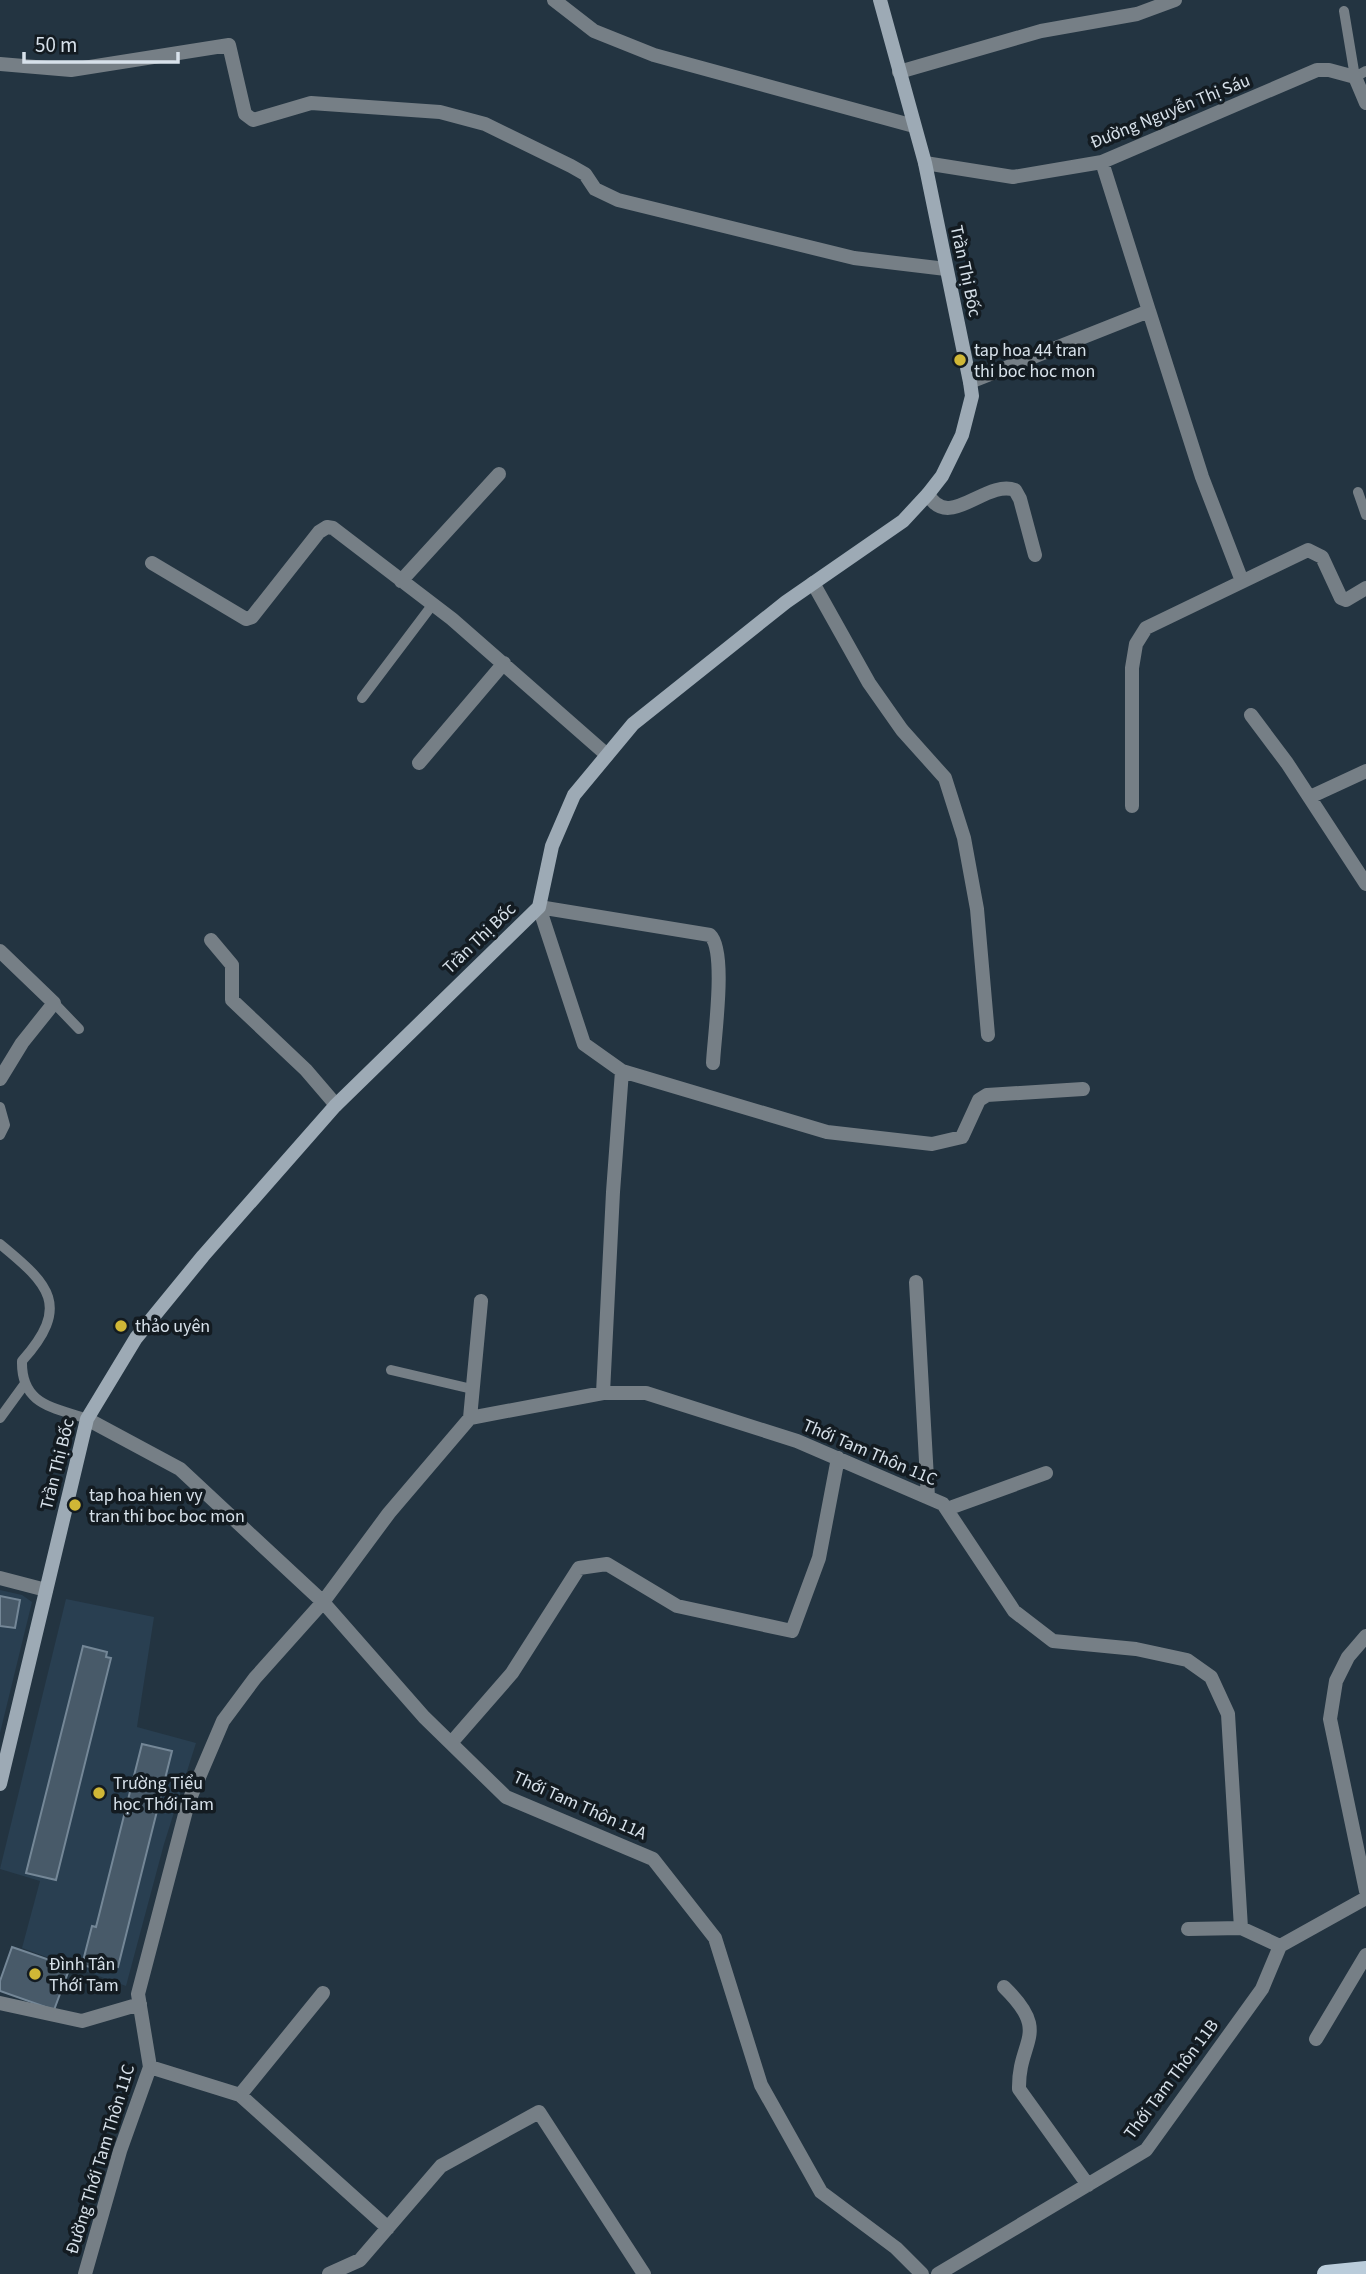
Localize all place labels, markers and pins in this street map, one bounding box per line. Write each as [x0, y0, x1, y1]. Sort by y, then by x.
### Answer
place label: tap hoa 44 tran thi boc hoc mon [974, 338, 1095, 384]
marker: tap hoa 44 tran thi boc hoc mon [952, 352, 968, 368]
place label: thảo uyên [135, 1314, 210, 1339]
marker: thảo uyên [113, 1318, 129, 1334]
place label: tap hoa hien vy tran thi boc boc mon [89, 1483, 245, 1529]
marker: tap hoa hien vy tran thi boc boc mon [67, 1497, 83, 1513]
place label: Trường Tiểu học Thới Tam [113, 1771, 214, 1817]
marker: Trường Tiểu học Thới Tam [91, 1785, 107, 1801]
place label: Đình Tân Thới Tam [49, 1952, 119, 1998]
marker: Đình Tân Thới Tam [27, 1966, 43, 1982]

